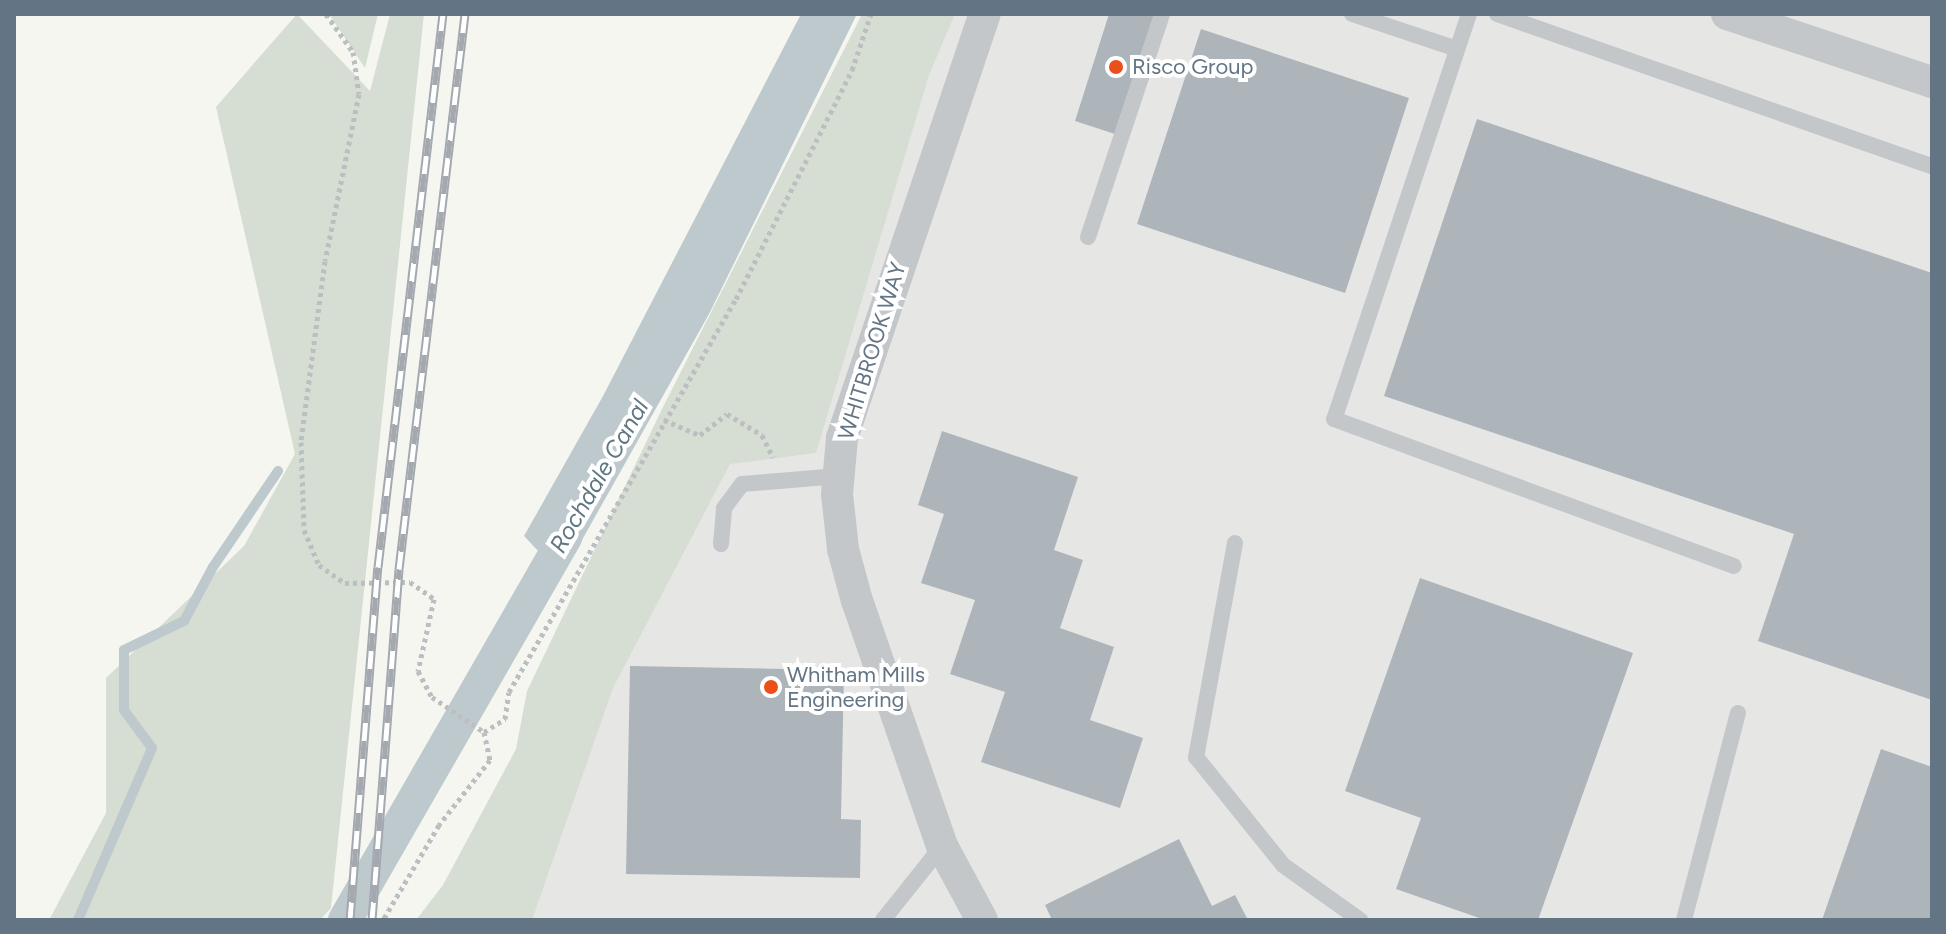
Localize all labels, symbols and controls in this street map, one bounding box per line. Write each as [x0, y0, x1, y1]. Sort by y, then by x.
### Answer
place label: Risco Group [1132, 54, 1253, 80]
marker: Risco Group [1107, 58, 1125, 76]
street label: WHITBROOK WAY [832, 259, 912, 443]
water label: Rochdale Canal [543, 394, 655, 558]
place label: Whitham Mills Engineering [787, 661, 925, 712]
marker: Whitham Mills Engineering [762, 678, 780, 696]

